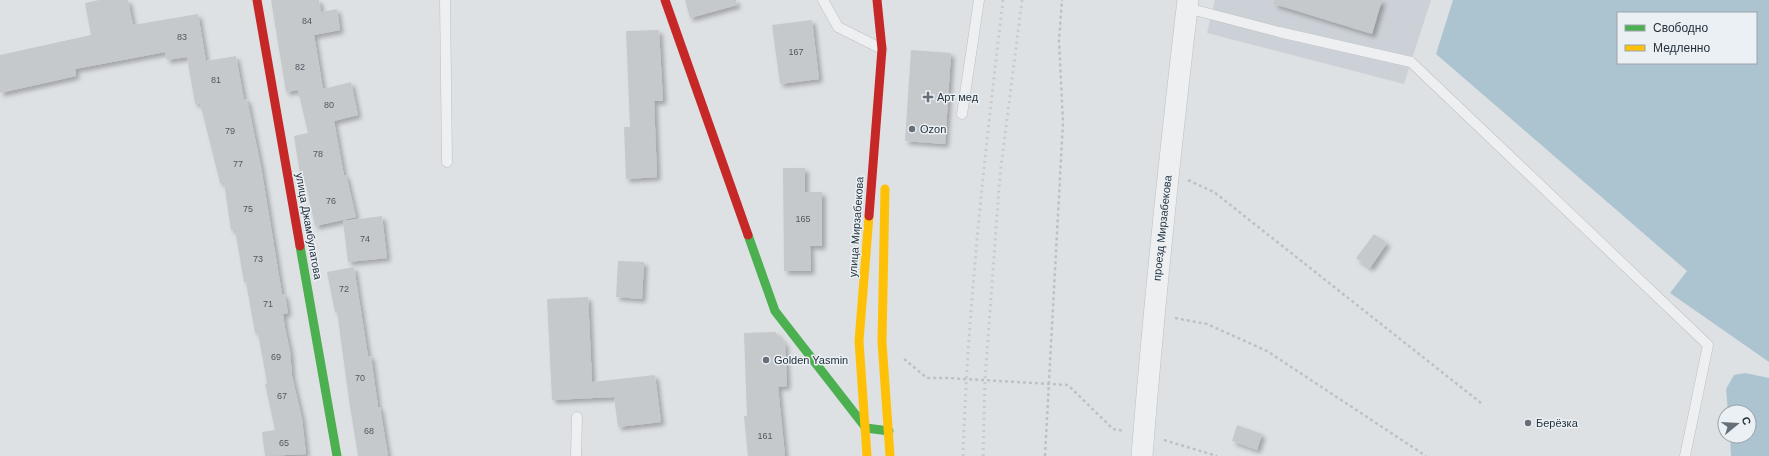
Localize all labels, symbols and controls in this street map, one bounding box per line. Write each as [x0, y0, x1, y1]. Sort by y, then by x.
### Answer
legend [1617, 12, 1757, 64]
house number: 84 [302, 16, 312, 26]
text: Свободно [1653, 21, 1708, 35]
house number: 83 [177, 32, 187, 42]
text: Медленно [1653, 41, 1710, 55]
house number: 167 [788, 47, 804, 57]
house number: 82 [295, 62, 305, 72]
house number: 81 [211, 75, 221, 85]
marker: Арт мед [922, 91, 934, 103]
place label: Арт мед [937, 91, 979, 103]
house number: 80 [324, 100, 334, 110]
place label: Ozon [920, 123, 946, 135]
marker: Ozon [907, 124, 917, 134]
house number: 79 [225, 126, 235, 136]
house number: 78 [313, 149, 323, 159]
house number: 77 [233, 159, 243, 169]
street label: улица Джамбулатова [294, 172, 324, 281]
street label: проезд Мирзабекова [1150, 174, 1174, 281]
street label: улица Мирзабекова [846, 175, 866, 278]
house number: 76 [326, 196, 336, 206]
house number: 75 [243, 204, 253, 214]
house number: 165 [795, 214, 811, 224]
house number: 74 [360, 234, 370, 244]
house number: 73 [253, 254, 263, 264]
house number: 72 [339, 284, 349, 294]
house number: 71 [263, 299, 273, 309]
house number: 69 [271, 352, 281, 362]
place label: Golden Yasmin [774, 354, 848, 366]
marker: Golden Yasmin [761, 355, 771, 365]
house number: 70 [355, 373, 365, 383]
house number: 67 [277, 391, 287, 401]
north arrow [1717, 404, 1757, 444]
text: С [1740, 415, 1753, 427]
place label: Берёзка [1536, 417, 1579, 429]
marker: Берёзка [1523, 418, 1533, 428]
house number: 68 [364, 426, 374, 436]
house number: 161 [757, 431, 773, 441]
house number: 65 [279, 438, 289, 448]

